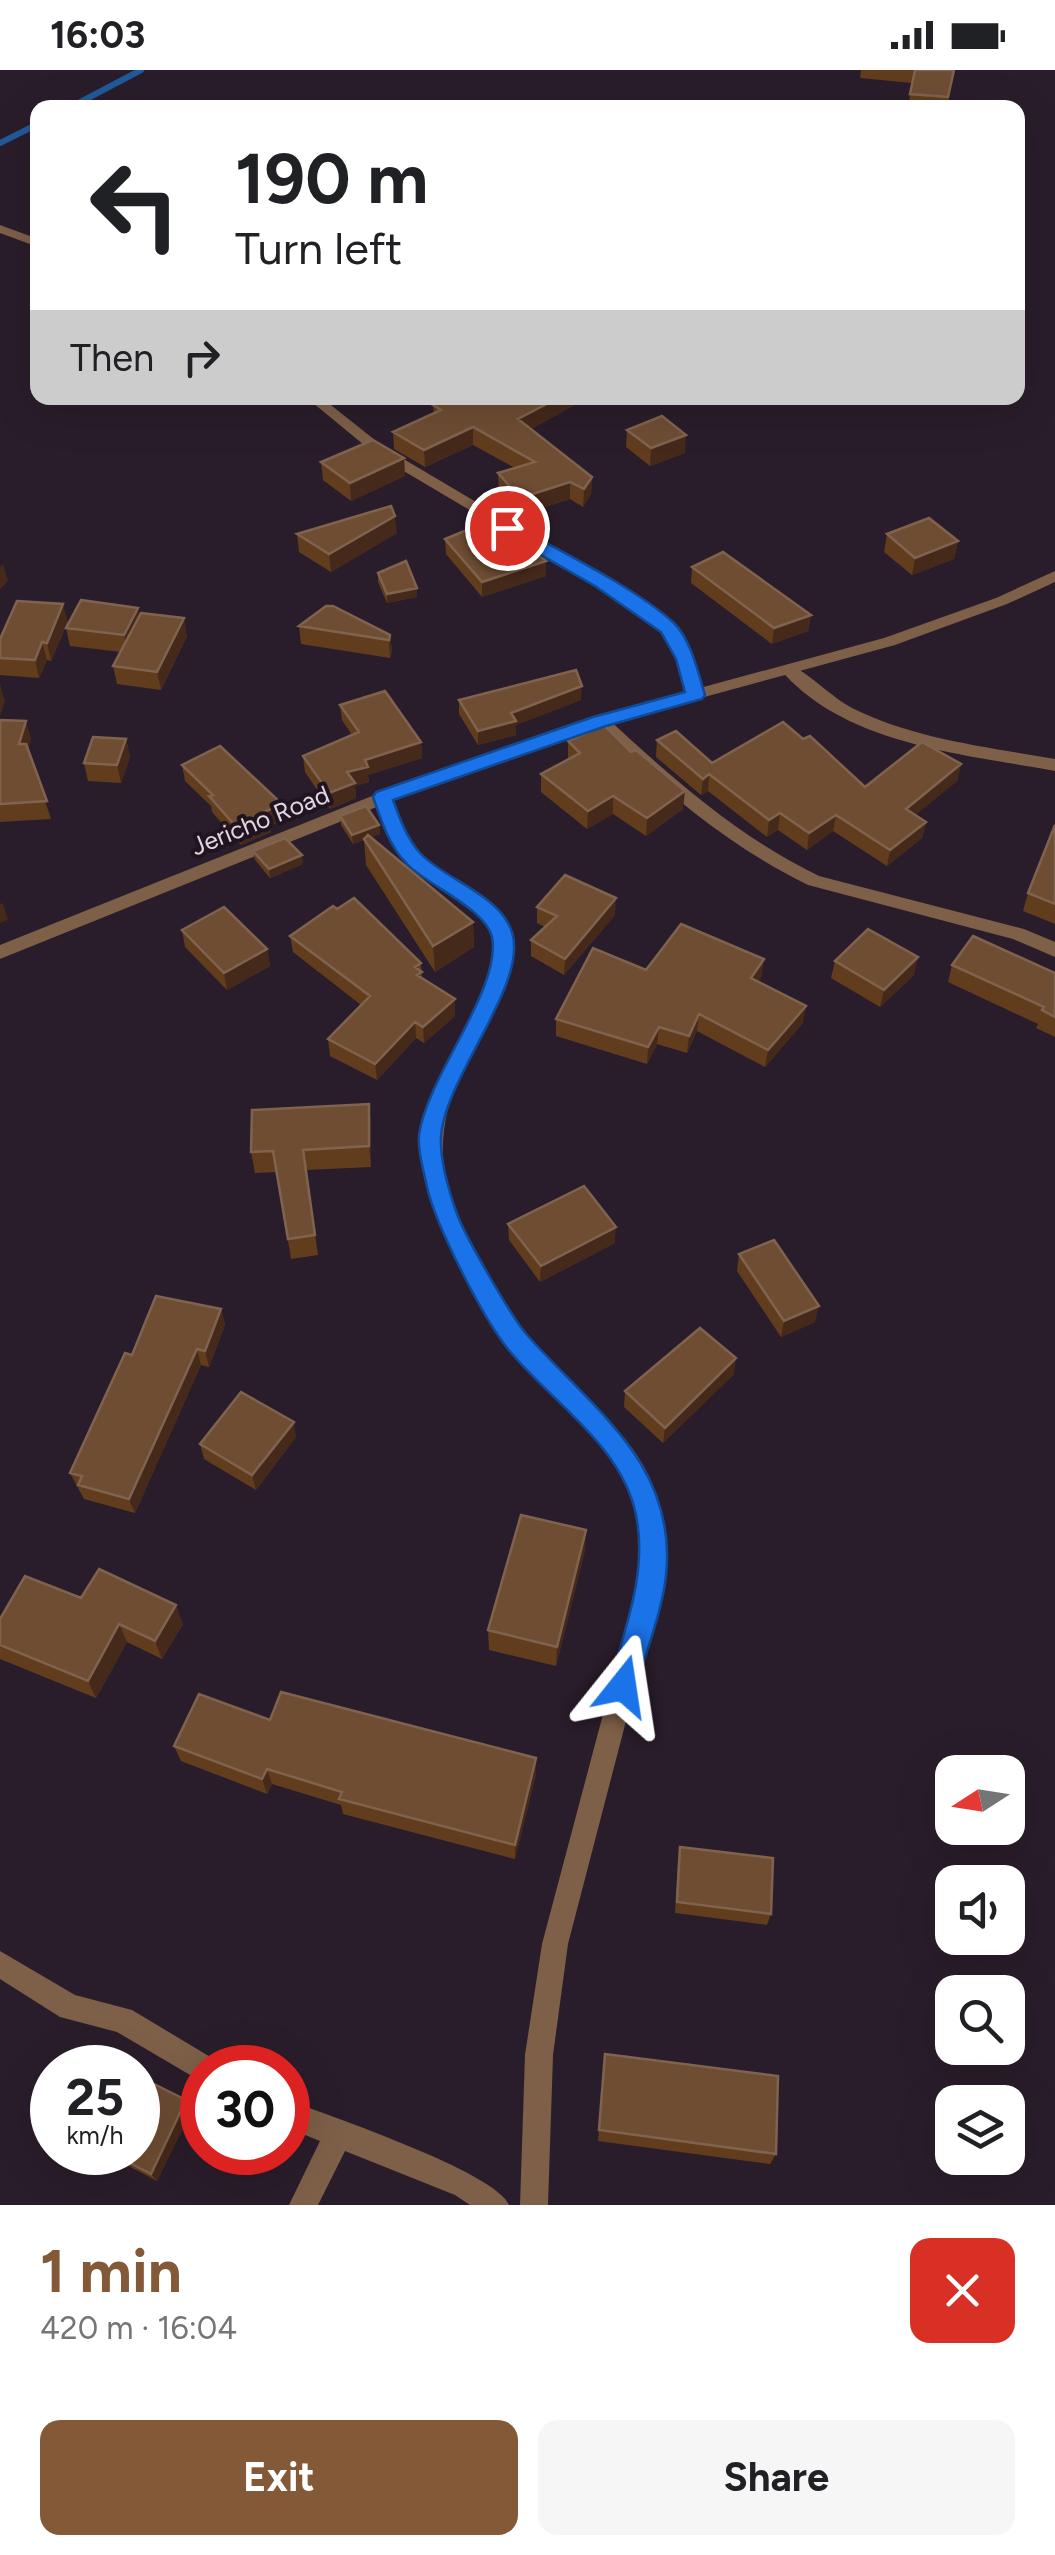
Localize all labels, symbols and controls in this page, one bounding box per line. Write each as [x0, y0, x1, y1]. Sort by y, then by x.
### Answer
text: 16:03 [50, 12, 145, 58]
text: 190 m [235, 136, 428, 221]
icon: left [70, 140, 200, 270]
text: Turn left [235, 221, 402, 275]
icon: right [174, 330, 229, 385]
text: Then [70, 335, 154, 381]
pin [465, 486, 550, 571]
icon: arrive [480, 501, 535, 556]
street label: Jericho Road [186, 779, 334, 861]
position arrow [571, 1634, 675, 1738]
north arrow [935, 1755, 1025, 1845]
map controls [935, 1755, 1025, 2175]
button: sound [935, 1865, 1025, 1955]
button: search [935, 1975, 1025, 2065]
speed limit sign: 30 [180, 2045, 310, 2175]
text: 25 [66, 2067, 124, 2128]
button: layers [935, 2085, 1025, 2175]
text: km/h [66, 2120, 124, 2150]
text: 1 min [40, 2235, 182, 2307]
button: close [910, 2238, 1015, 2343]
text: 420 m · 16:04 [40, 2309, 237, 2347]
button: Exit [40, 2420, 518, 2535]
button: Share [538, 2420, 1015, 2535]

